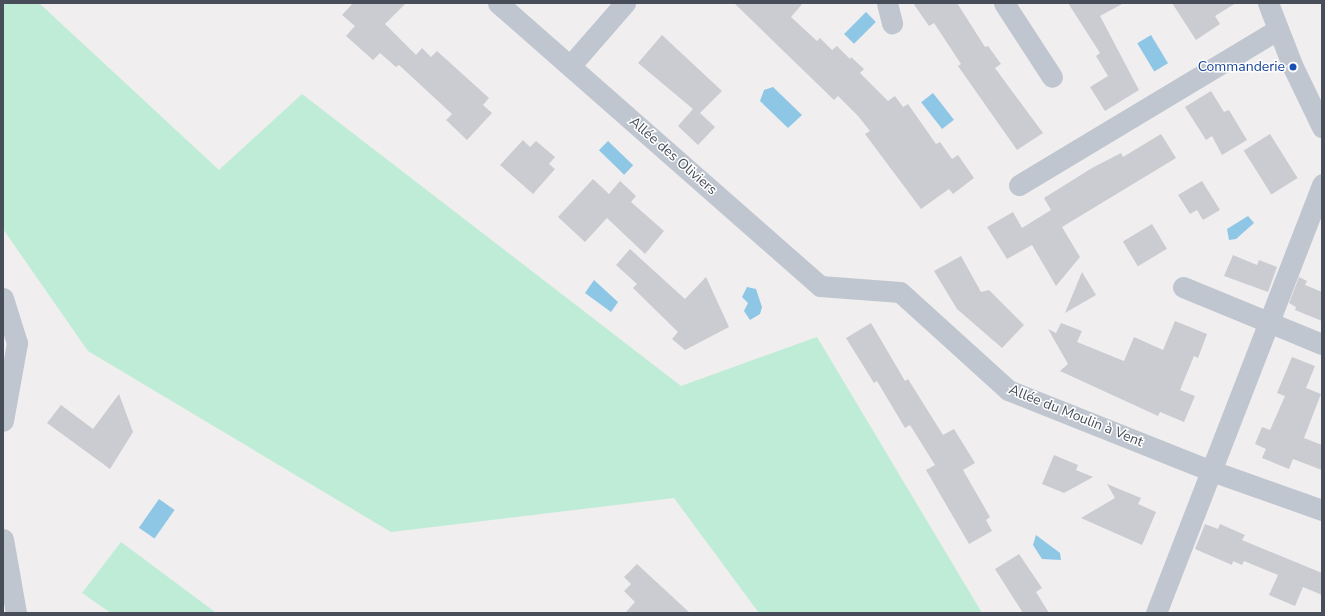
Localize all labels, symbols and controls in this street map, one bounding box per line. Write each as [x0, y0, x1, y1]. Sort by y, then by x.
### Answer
place label: Commanderie [1198, 59, 1285, 75]
marker: Commanderie [1288, 62, 1298, 72]
street label: Allée des Oliviers [626, 113, 720, 199]
street label: Allée du Moulin à Vent [1006, 381, 1146, 451]

